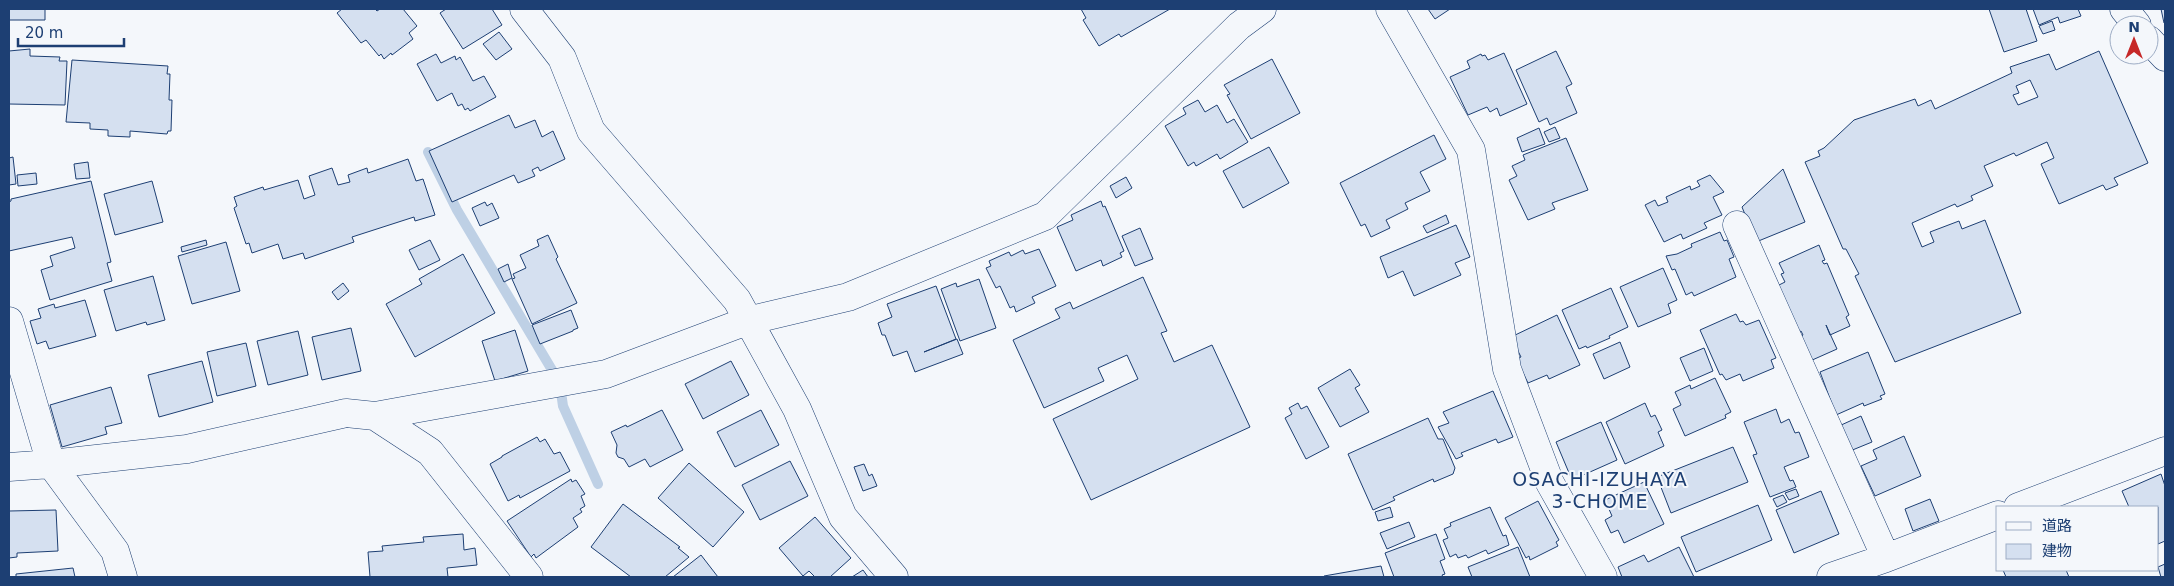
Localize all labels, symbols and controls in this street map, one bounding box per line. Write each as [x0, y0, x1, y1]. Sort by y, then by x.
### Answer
scale bar [18, 15, 124, 47]
north arrow [2109, 15, 2159, 65]
text: N [2128, 19, 2140, 35]
text: 20 m [25, 24, 63, 42]
district label: OSACHI-IZUHAYA 3-CHOME [1512, 468, 1688, 512]
legend [1996, 506, 2159, 571]
text: 道路 [2042, 517, 2072, 535]
text: 建物 [2042, 542, 2072, 560]

